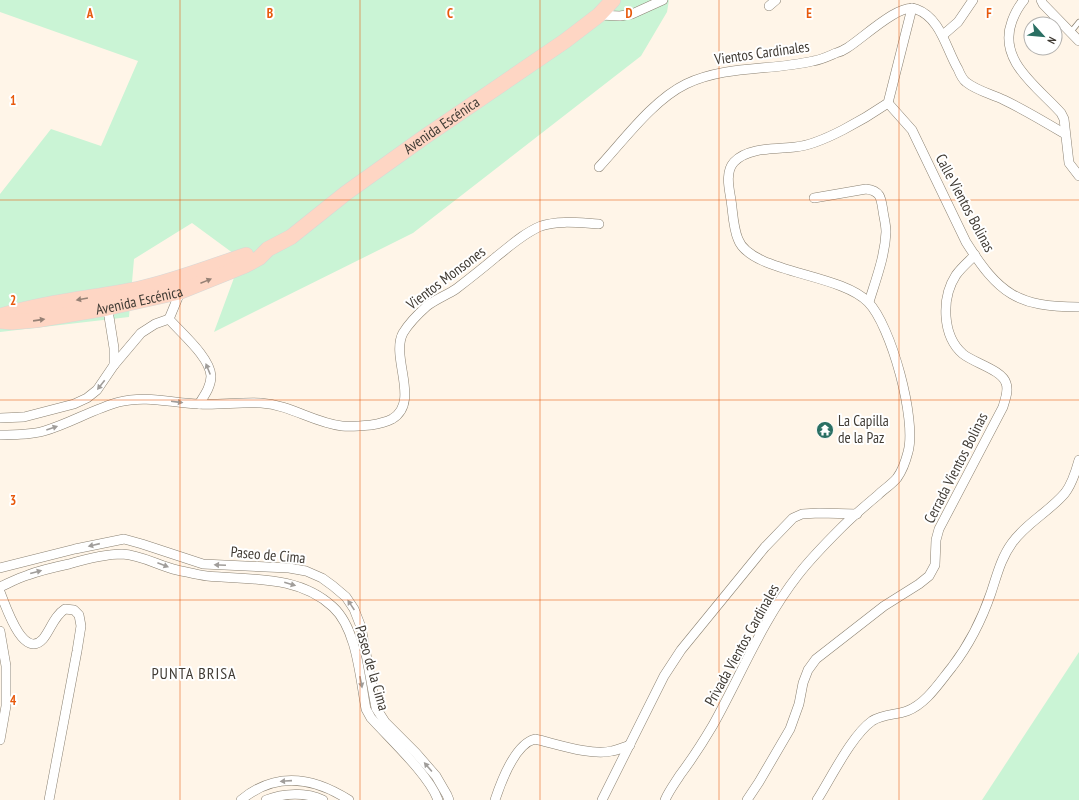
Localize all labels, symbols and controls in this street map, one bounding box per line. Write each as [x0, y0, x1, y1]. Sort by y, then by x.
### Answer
text: A [86, 5, 94, 22]
text: B [267, 5, 273, 22]
text: C [447, 5, 453, 22]
text: D [626, 5, 633, 22]
text: E [806, 5, 812, 22]
text: F [986, 5, 992, 22]
north arrow [1023, 16, 1063, 56]
text: N [1044, 35, 1059, 46]
street label: Vientos Cardinales [712, 36, 811, 69]
text: 1 [10, 92, 16, 109]
street label: Avenida Escénica [399, 92, 483, 158]
street label: Calle Vientos Bolinas [932, 150, 999, 255]
street label: Vientos Monsones [402, 242, 489, 314]
one-way arrow [200, 278, 212, 284]
street label: Avenida Escénica [94, 282, 185, 319]
text: 2 [10, 292, 16, 309]
one-way arrow [76, 296, 88, 302]
one-way arrow [33, 317, 45, 323]
one-way arrow [205, 362, 211, 374]
one-way arrow [96, 380, 105, 391]
one-way arrow [171, 399, 183, 405]
street label: Cerrada Vientos Bolinas [919, 409, 992, 526]
place label: La Capilla de la Paz [838, 411, 889, 447]
temple icon: La Capilla de la Paz [815, 420, 835, 440]
one-way arrow [47, 425, 59, 431]
text: 3 [10, 492, 16, 509]
one-way arrow [88, 542, 100, 548]
street label: Paseo de Cima [230, 542, 306, 567]
one-way arrow [214, 561, 226, 568]
one-way arrow [157, 562, 169, 568]
one-way arrow [30, 569, 43, 575]
street label: Privada Vientos Cardinales [700, 580, 783, 709]
one-way arrow [285, 581, 297, 587]
one-way arrow [347, 600, 355, 610]
street label: Paseo de la Cima [351, 623, 394, 713]
district label: PUNTA BRISA [151, 663, 237, 683]
one-way arrow [358, 675, 364, 688]
text: 4 [10, 692, 17, 709]
one-way arrow [424, 762, 433, 772]
one-way arrow [280, 777, 292, 784]

